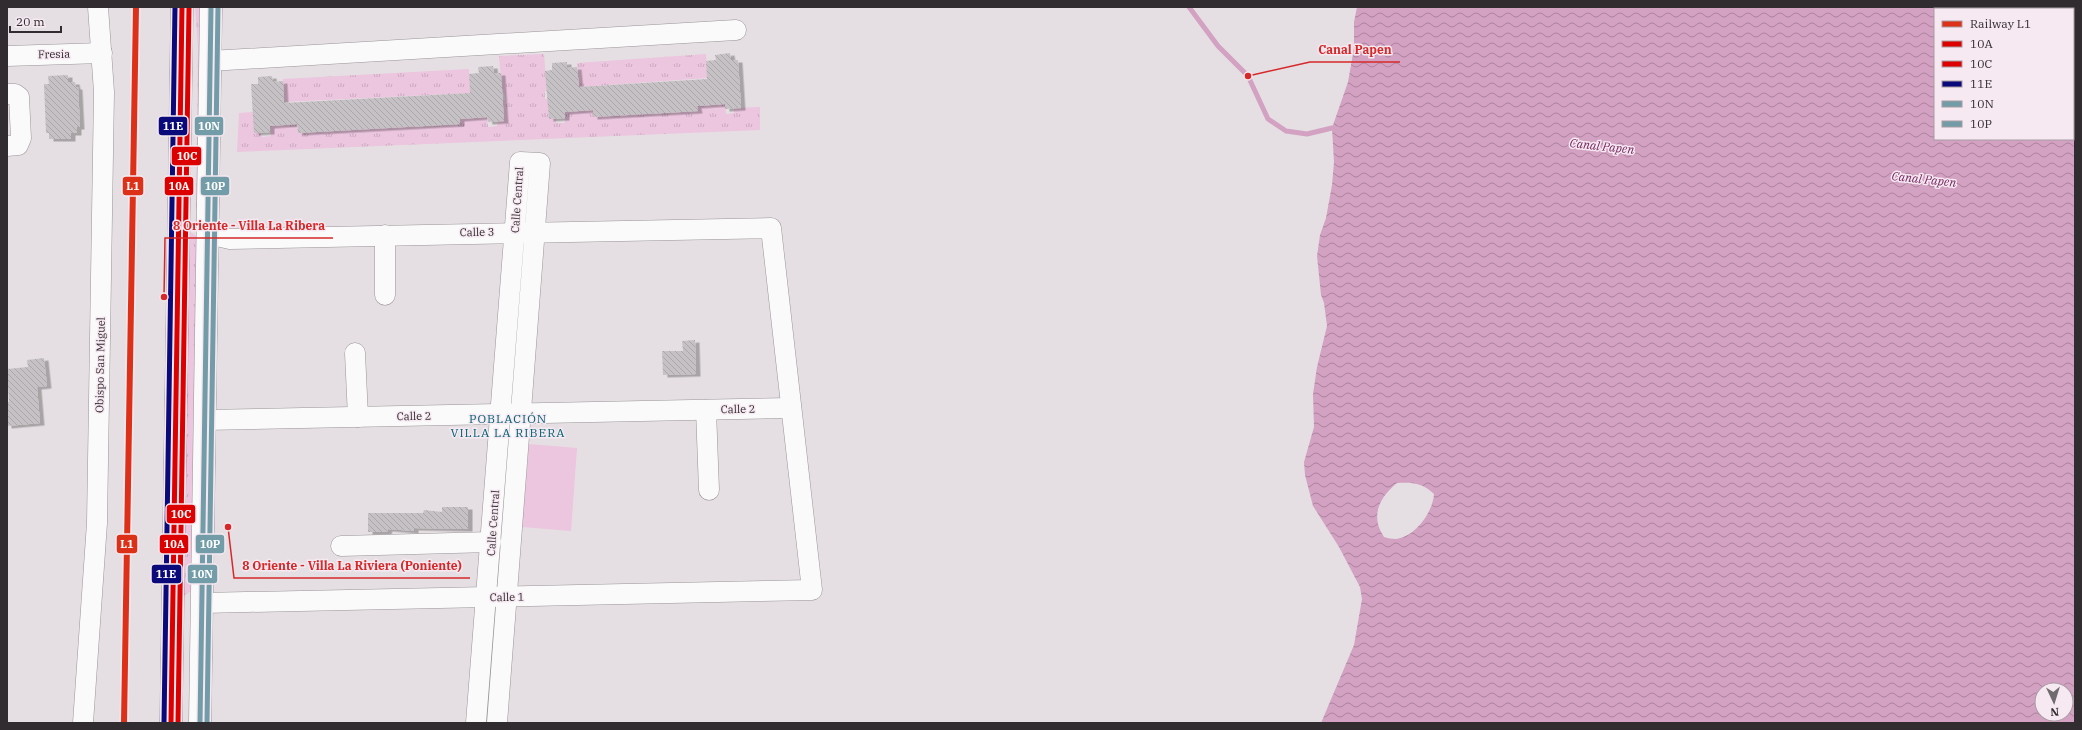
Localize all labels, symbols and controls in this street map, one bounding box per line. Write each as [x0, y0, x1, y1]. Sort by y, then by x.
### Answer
scale bar [10, 8, 61, 34]
legend [1934, 8, 2074, 140]
text: 20 m [16, 14, 45, 29]
text: Railway L1 [1970, 16, 2031, 31]
text: 10A [1970, 36, 1993, 51]
callout: Canal Papen [1310, 38, 1400, 62]
text: Canal Papen [1318, 42, 1392, 57]
street label: Fresia [38, 47, 70, 61]
text: 10C [1970, 56, 1992, 71]
text: 11E [1970, 76, 1992, 91]
text: 10N [1970, 96, 1994, 111]
line badge: 11E [158, 116, 188, 136]
line badge: 10N [194, 116, 224, 136]
text: 10P [1970, 116, 1992, 131]
text: 11E [163, 119, 183, 133]
text: 10N [198, 119, 220, 133]
water label: Canal Papen [1569, 135, 1635, 157]
line badge: 10C [171, 146, 202, 166]
text: 10C [177, 149, 197, 163]
street label: Calle Central [508, 167, 526, 233]
water label: Canal Papen [1891, 168, 1957, 190]
line badge: L1 [122, 176, 144, 196]
line badge: 10A [164, 176, 194, 196]
line badge: 10P [200, 176, 230, 196]
text: L1 [126, 179, 140, 193]
text: 10A [169, 179, 190, 193]
text: 10P [205, 179, 226, 193]
callout: 8 Oriente - Villa La Ribera [165, 214, 333, 238]
text: 8 Oriente - Villa La Ribera [173, 218, 325, 233]
street label: Calle 3 [460, 225, 494, 239]
street label: Obispo San Miguel [92, 317, 108, 413]
street label: Calle 2 [721, 402, 755, 416]
street label: Calle 2 [397, 409, 431, 423]
district label: POBLACIÓN VILLA LA RIBERA [450, 411, 566, 440]
street label: Calle Central [484, 490, 502, 556]
line badge: 10C [166, 504, 196, 524]
text: 10C [171, 507, 191, 521]
line badge: L1 [116, 534, 138, 554]
line badge: 10A [159, 534, 189, 554]
line badge: 10P [195, 534, 225, 554]
text: L1 [120, 537, 134, 551]
text: 10A [164, 537, 185, 551]
text: 10P [200, 537, 221, 551]
callout: 8 Oriente - Villa La Riviera (Poniente) [234, 554, 470, 578]
text: 8 Oriente - Villa La Riviera (Poniente) [242, 558, 462, 573]
line badge: 11E [151, 564, 182, 584]
line badge: 10N [187, 564, 218, 584]
text: 11E [156, 567, 176, 581]
text: 10N [191, 567, 213, 581]
street label: Calle 1 [490, 590, 524, 604]
north arrow [2034, 682, 2074, 722]
text: N [2050, 705, 2060, 719]

